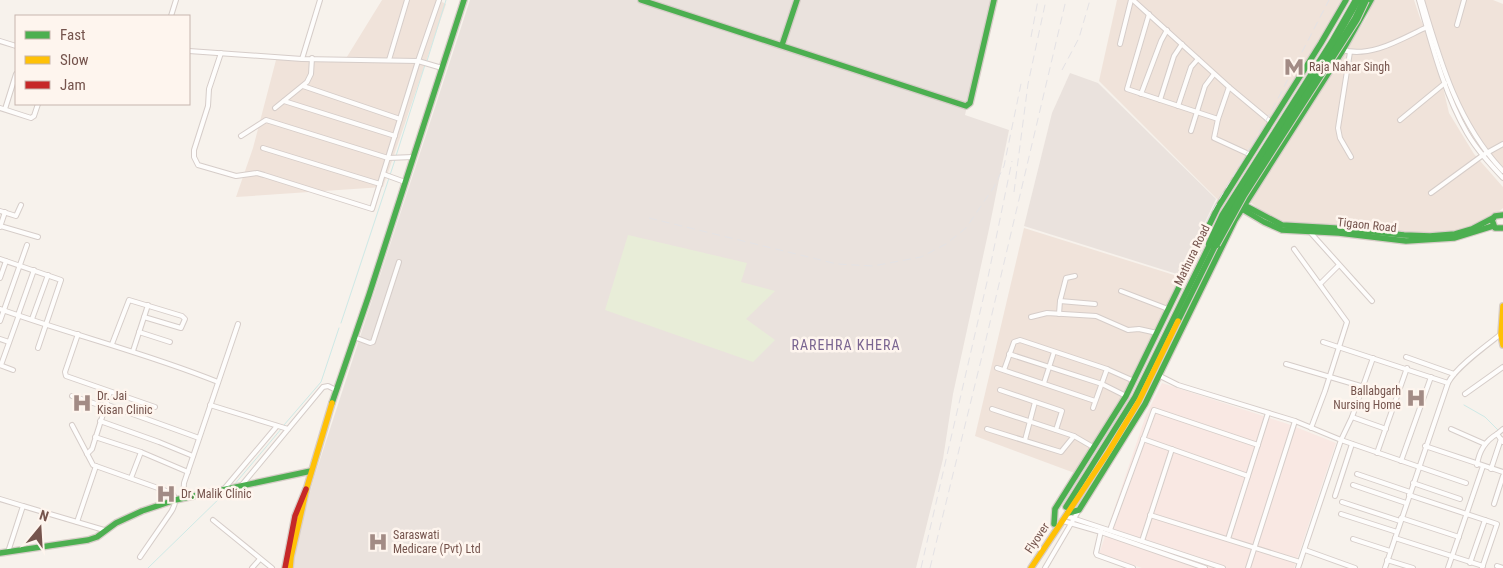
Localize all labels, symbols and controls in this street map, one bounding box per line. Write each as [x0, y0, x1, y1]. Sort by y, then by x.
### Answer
legend [15, 15, 190, 105]
text: Fast [60, 26, 85, 44]
text: Slow [60, 51, 89, 69]
metro station icon: Raja Nahar Singh [1283, 56, 1305, 78]
place label: Raja Nahar Singh [1309, 60, 1390, 74]
text: Jam [60, 76, 86, 94]
street label: Tigaon Road [1337, 215, 1397, 235]
street label: Mathura Road [1171, 222, 1213, 288]
district label: RAREHRA KHERA [791, 337, 901, 353]
place label: Ballabgarh Nursing Home [1333, 384, 1401, 412]
hospital icon: Ballabgarh Nursing Home [1405, 387, 1427, 409]
place label: Dr. Jai Kisan Clinic [97, 389, 153, 417]
hospital icon: Dr. Jai Kisan Clinic [71, 392, 93, 414]
hospital icon: Dr. Malik Clinic [155, 483, 177, 505]
place label: Dr. Malik Clinic [181, 487, 252, 501]
north arrow [15, 503, 65, 553]
text: N [37, 507, 51, 525]
street label: Flyover [1022, 520, 1052, 556]
place label: Saraswati Medicare (Pvt) Ltd [393, 528, 481, 556]
hospital icon: Saraswati Medicare (Pvt) Ltd [367, 531, 389, 553]

